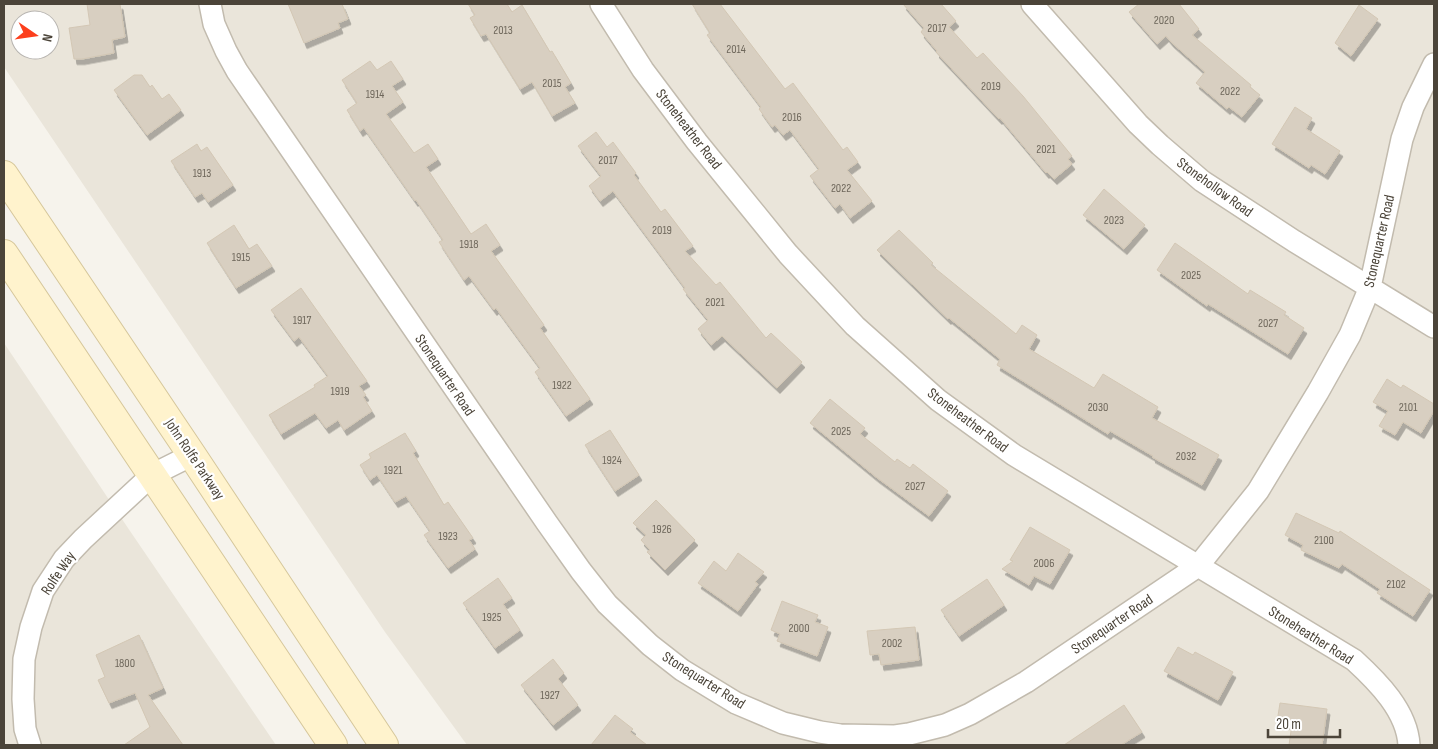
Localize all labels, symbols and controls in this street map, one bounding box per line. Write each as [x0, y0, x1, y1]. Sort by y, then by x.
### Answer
north arrow [10, 10, 60, 60]
house number: 2020 [1154, 13, 1174, 28]
house number: 2017 [927, 21, 947, 36]
house number: 2013 [493, 23, 513, 38]
text: N [38, 32, 56, 43]
house number: 2014 [726, 42, 746, 57]
house number: 2015 [542, 76, 562, 91]
house number: 2019 [981, 79, 1001, 94]
house number: 2022 [1220, 84, 1240, 99]
street label: Stoneheather Road [651, 85, 726, 173]
house number: 1914 [366, 87, 384, 102]
house number: 2016 [782, 110, 802, 125]
house number: 2021 [1036, 142, 1057, 157]
house number: 2017 [598, 153, 618, 168]
street label: Stonehollow Road [1173, 153, 1257, 221]
house number: 1913 [193, 166, 211, 181]
house number: 2022 [831, 181, 851, 196]
street label: Stonequarter Road [1360, 193, 1399, 289]
house number: 2023 [1104, 213, 1124, 228]
house number: 2019 [652, 223, 672, 238]
house number: 1918 [460, 237, 478, 252]
house number: 1915 [232, 250, 250, 265]
house number: 2025 [1181, 268, 1201, 283]
house number: 2021 [705, 295, 726, 310]
house number: 1917 [293, 313, 311, 328]
house number: 2027 [1258, 316, 1278, 331]
street label: Stonequarter Road [410, 331, 479, 420]
house number: 1922 [552, 378, 572, 393]
house number: 1919 [330, 384, 350, 399]
street label: Stoneheather Road [923, 384, 1012, 457]
house number: 2030 [1088, 400, 1108, 415]
house number: 2101 [1399, 400, 1418, 415]
street label: John Rolfe Parkway [160, 414, 229, 504]
house number: 2025 [831, 424, 851, 439]
house number: 2032 [1176, 449, 1196, 464]
house number: 1924 [602, 453, 622, 468]
house number: 1921 [384, 463, 403, 478]
house number: 2027 [905, 479, 925, 494]
house number: 1926 [652, 522, 672, 537]
house number: 1923 [438, 529, 458, 544]
house number: 2100 [1314, 533, 1334, 548]
street label: Rolfe Way [37, 547, 80, 599]
house number: 2006 [1034, 556, 1054, 571]
house number: 2102 [1386, 577, 1406, 592]
street label: Stonequarter Road [1068, 590, 1157, 659]
street label: Stoneheather Road [1265, 602, 1357, 669]
house number: 1925 [482, 610, 502, 625]
house number: 2000 [788, 621, 810, 636]
house number: 2002 [882, 636, 902, 651]
street label: Stonequarter Road [659, 647, 749, 714]
house number: 1800 [115, 656, 135, 671]
house number: 1927 [540, 688, 560, 703]
scale bar [1268, 706, 1340, 738]
text: 20 m [1276, 715, 1301, 734]

